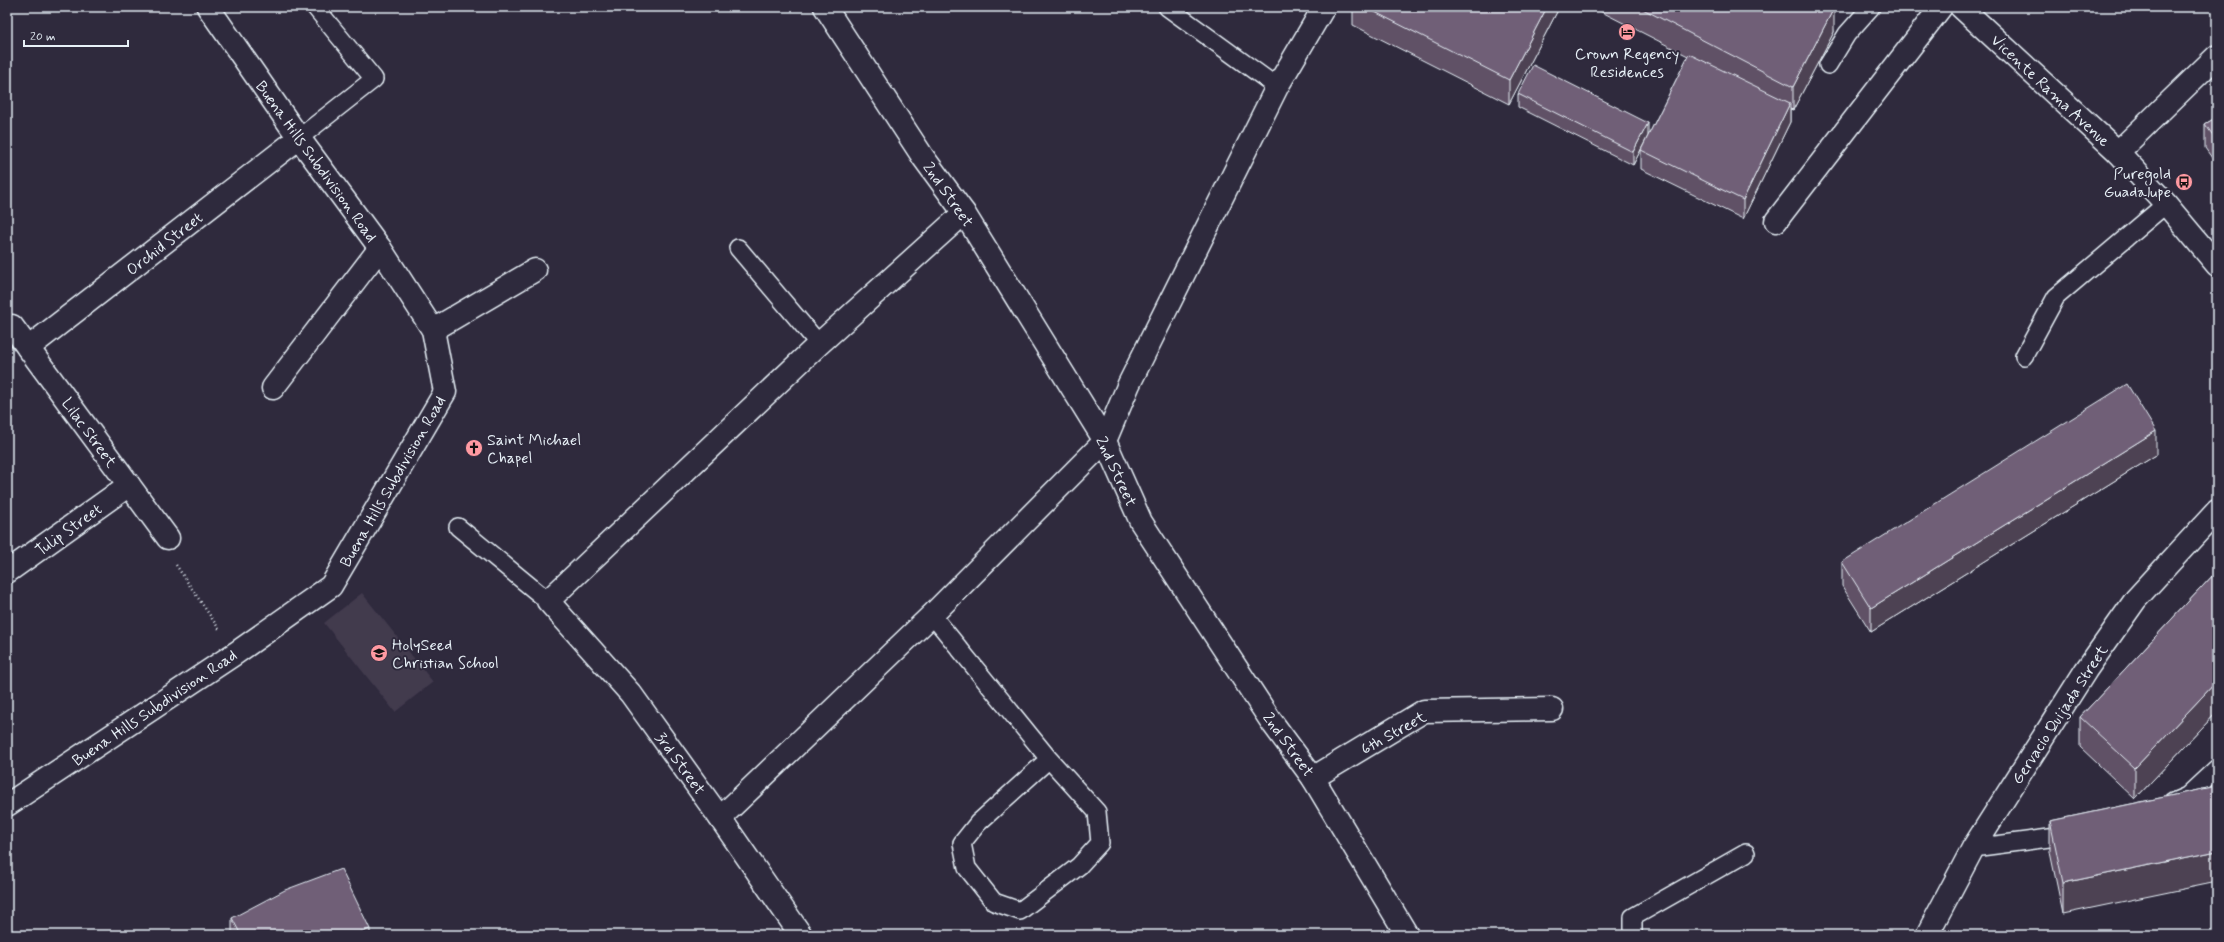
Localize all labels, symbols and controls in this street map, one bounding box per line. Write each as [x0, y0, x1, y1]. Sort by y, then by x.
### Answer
scale bar [24, 22, 128, 48]
hotel icon: Crown Regency Residences [1617, 22, 1637, 42]
text: 20 m [30, 29, 56, 45]
street label: Vicente Rama Avenue [1986, 30, 2114, 152]
place label: Crown Regency Residences [1575, 44, 1679, 83]
street label: Buena Hills Subdivision Road [250, 77, 381, 247]
street label: 2nd Street [918, 158, 978, 232]
place label: Puregold Guadalupe [2104, 164, 2171, 203]
bus stop icon: Puregold Guadalupe [2174, 172, 2194, 192]
street label: Orchid Street [122, 208, 207, 281]
street label: Buena Hills Subdivision Road [336, 392, 451, 571]
street label: Lilac Street [56, 394, 122, 473]
place label: Saint Michael Chapel [487, 430, 581, 469]
street label: 2nd Street [1090, 433, 1141, 510]
church icon: Saint Michael Chapel [464, 438, 484, 458]
street label: Tulip Street [31, 499, 106, 561]
place label: HolySeed Christian School [392, 635, 499, 674]
street label: Gervacio Quijada Street [2007, 641, 2114, 789]
school or university icon: HolySeed Christian School [369, 643, 389, 663]
street label: Buena Hills Subdivision Road [68, 645, 241, 771]
street label: 6th Street [1357, 706, 1431, 760]
street label: 2nd Street [1257, 708, 1319, 782]
street label: 3rd Street [650, 728, 710, 800]

